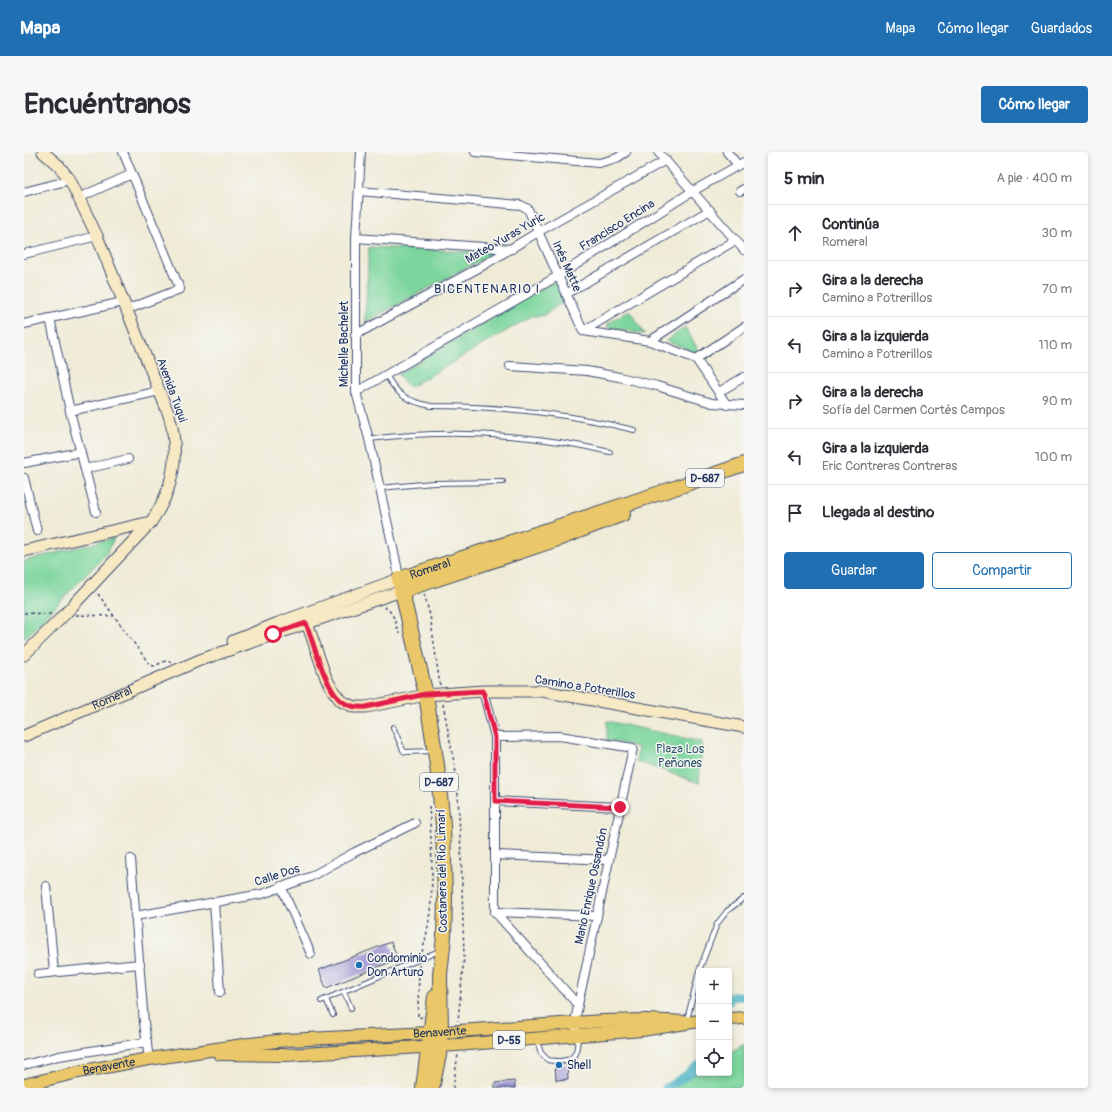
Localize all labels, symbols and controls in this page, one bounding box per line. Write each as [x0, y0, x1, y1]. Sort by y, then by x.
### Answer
text: Mapa [20, 16, 60, 40]
text: Mapa [886, 20, 915, 37]
text: Cómo llegar [937, 20, 1009, 37]
text: Guardados [1031, 20, 1092, 37]
button: Cómo llegar [981, 86, 1088, 123]
text: Encuéntranos [24, 87, 191, 122]
text: 5 min [784, 168, 824, 189]
text: A pie · 400 m [996, 170, 1072, 186]
street label: Francisco Encina [577, 196, 658, 255]
street label: Mateo Yuras Yuric [463, 210, 548, 267]
text: Continúa [822, 215, 879, 234]
icon: ahead [784, 222, 806, 244]
text: 30 m [1042, 225, 1072, 241]
text: Romeral [822, 234, 868, 250]
street label: Inés Matte [549, 238, 584, 294]
text: Gira a la derecha [822, 271, 923, 290]
icon: right [784, 278, 806, 300]
district label: BICENTENARIO I [434, 281, 540, 297]
text: 70 m [1042, 281, 1072, 297]
text: Camino a Potrerillos [822, 290, 932, 306]
street label: Michelle Bachelet [337, 301, 352, 387]
text: Gira a la izquierda [822, 327, 929, 346]
icon: left [784, 334, 806, 356]
text: 110 m [1039, 337, 1072, 353]
text: Camino a Potrerillos [822, 346, 932, 362]
street label: Avenida Tuqui [153, 356, 190, 424]
text: Gira a la derecha [822, 383, 923, 402]
icon: right [784, 390, 806, 412]
text: 90 m [1042, 393, 1072, 409]
text: Sofía del Carmen Cortés Campos [822, 402, 1005, 418]
text: Gira a la izquierda [822, 439, 929, 458]
icon: left [784, 446, 806, 468]
text: 100 m [1035, 449, 1072, 465]
text: Eric Contreras Contreras [822, 458, 957, 474]
road number: D-687 [686, 469, 724, 487]
icon: arrive [784, 502, 806, 524]
text: Llegada al destino [822, 503, 934, 522]
button: Guardar [784, 552, 924, 589]
button: Compartir [932, 552, 1072, 589]
street label: Romeral [408, 555, 453, 583]
route start [264, 625, 282, 643]
street label: Camino a Potrerillos [534, 672, 637, 703]
street label: Romeral [90, 683, 135, 714]
park label: Plaza Los Peñones [656, 742, 705, 771]
road number: D-687 [420, 773, 458, 791]
route end [611, 798, 629, 816]
street label: Costanera del Río Limarí [434, 809, 451, 933]
street label: Mario Enrique Ossandón [572, 826, 611, 946]
street label: Calle Dos [253, 861, 302, 890]
place label: Condominio Don Arturo [367, 951, 428, 980]
marker: Condominio Don Arturo [354, 960, 364, 970]
map controls [696, 968, 732, 1076]
button: + [696, 968, 732, 1004]
button: − [696, 1004, 732, 1040]
street label: Benavente [413, 1023, 467, 1042]
road number: D-55 [493, 1031, 525, 1049]
button: locate [696, 1040, 732, 1076]
street label: Benavente [81, 1055, 137, 1079]
place label: Shell [567, 1058, 591, 1073]
marker: Shell [554, 1060, 564, 1070]

